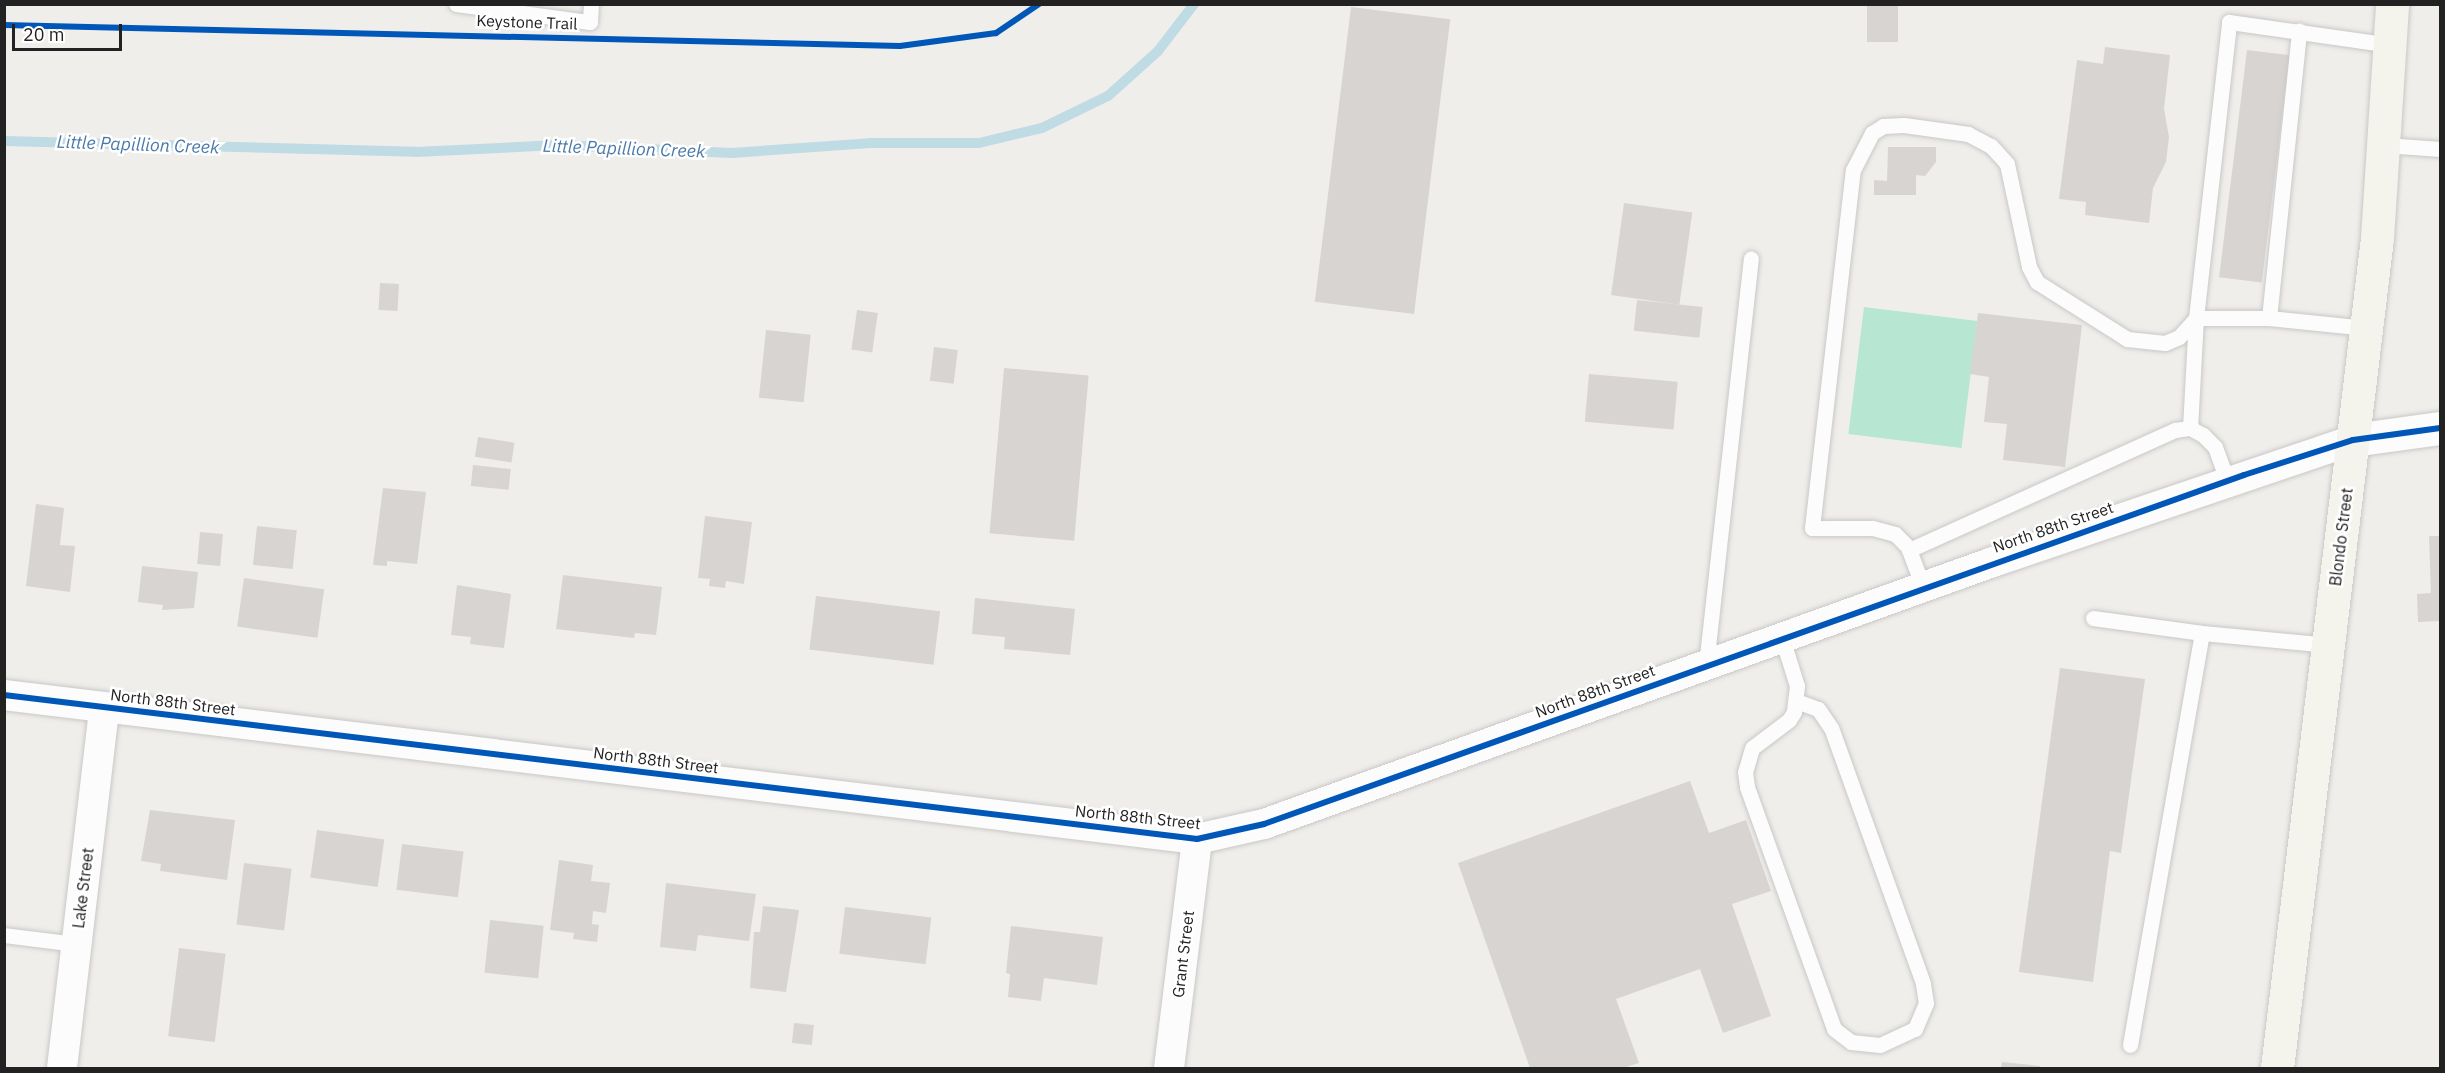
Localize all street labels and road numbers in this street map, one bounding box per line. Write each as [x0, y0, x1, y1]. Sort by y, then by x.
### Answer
street label: Keystone Trail [476, 11, 578, 33]
street label: Blondo Street [2325, 487, 2357, 587]
street label: North 88th Street [1990, 497, 2116, 557]
street label: North 88th Street [1532, 660, 1658, 722]
street label: North 88th Street [109, 685, 237, 719]
street label: North 88th Street [592, 743, 720, 777]
street label: North 88th Street [1074, 801, 1202, 833]
street label: Lake Street [69, 847, 97, 929]
street label: Grant Street [1168, 909, 1198, 999]

